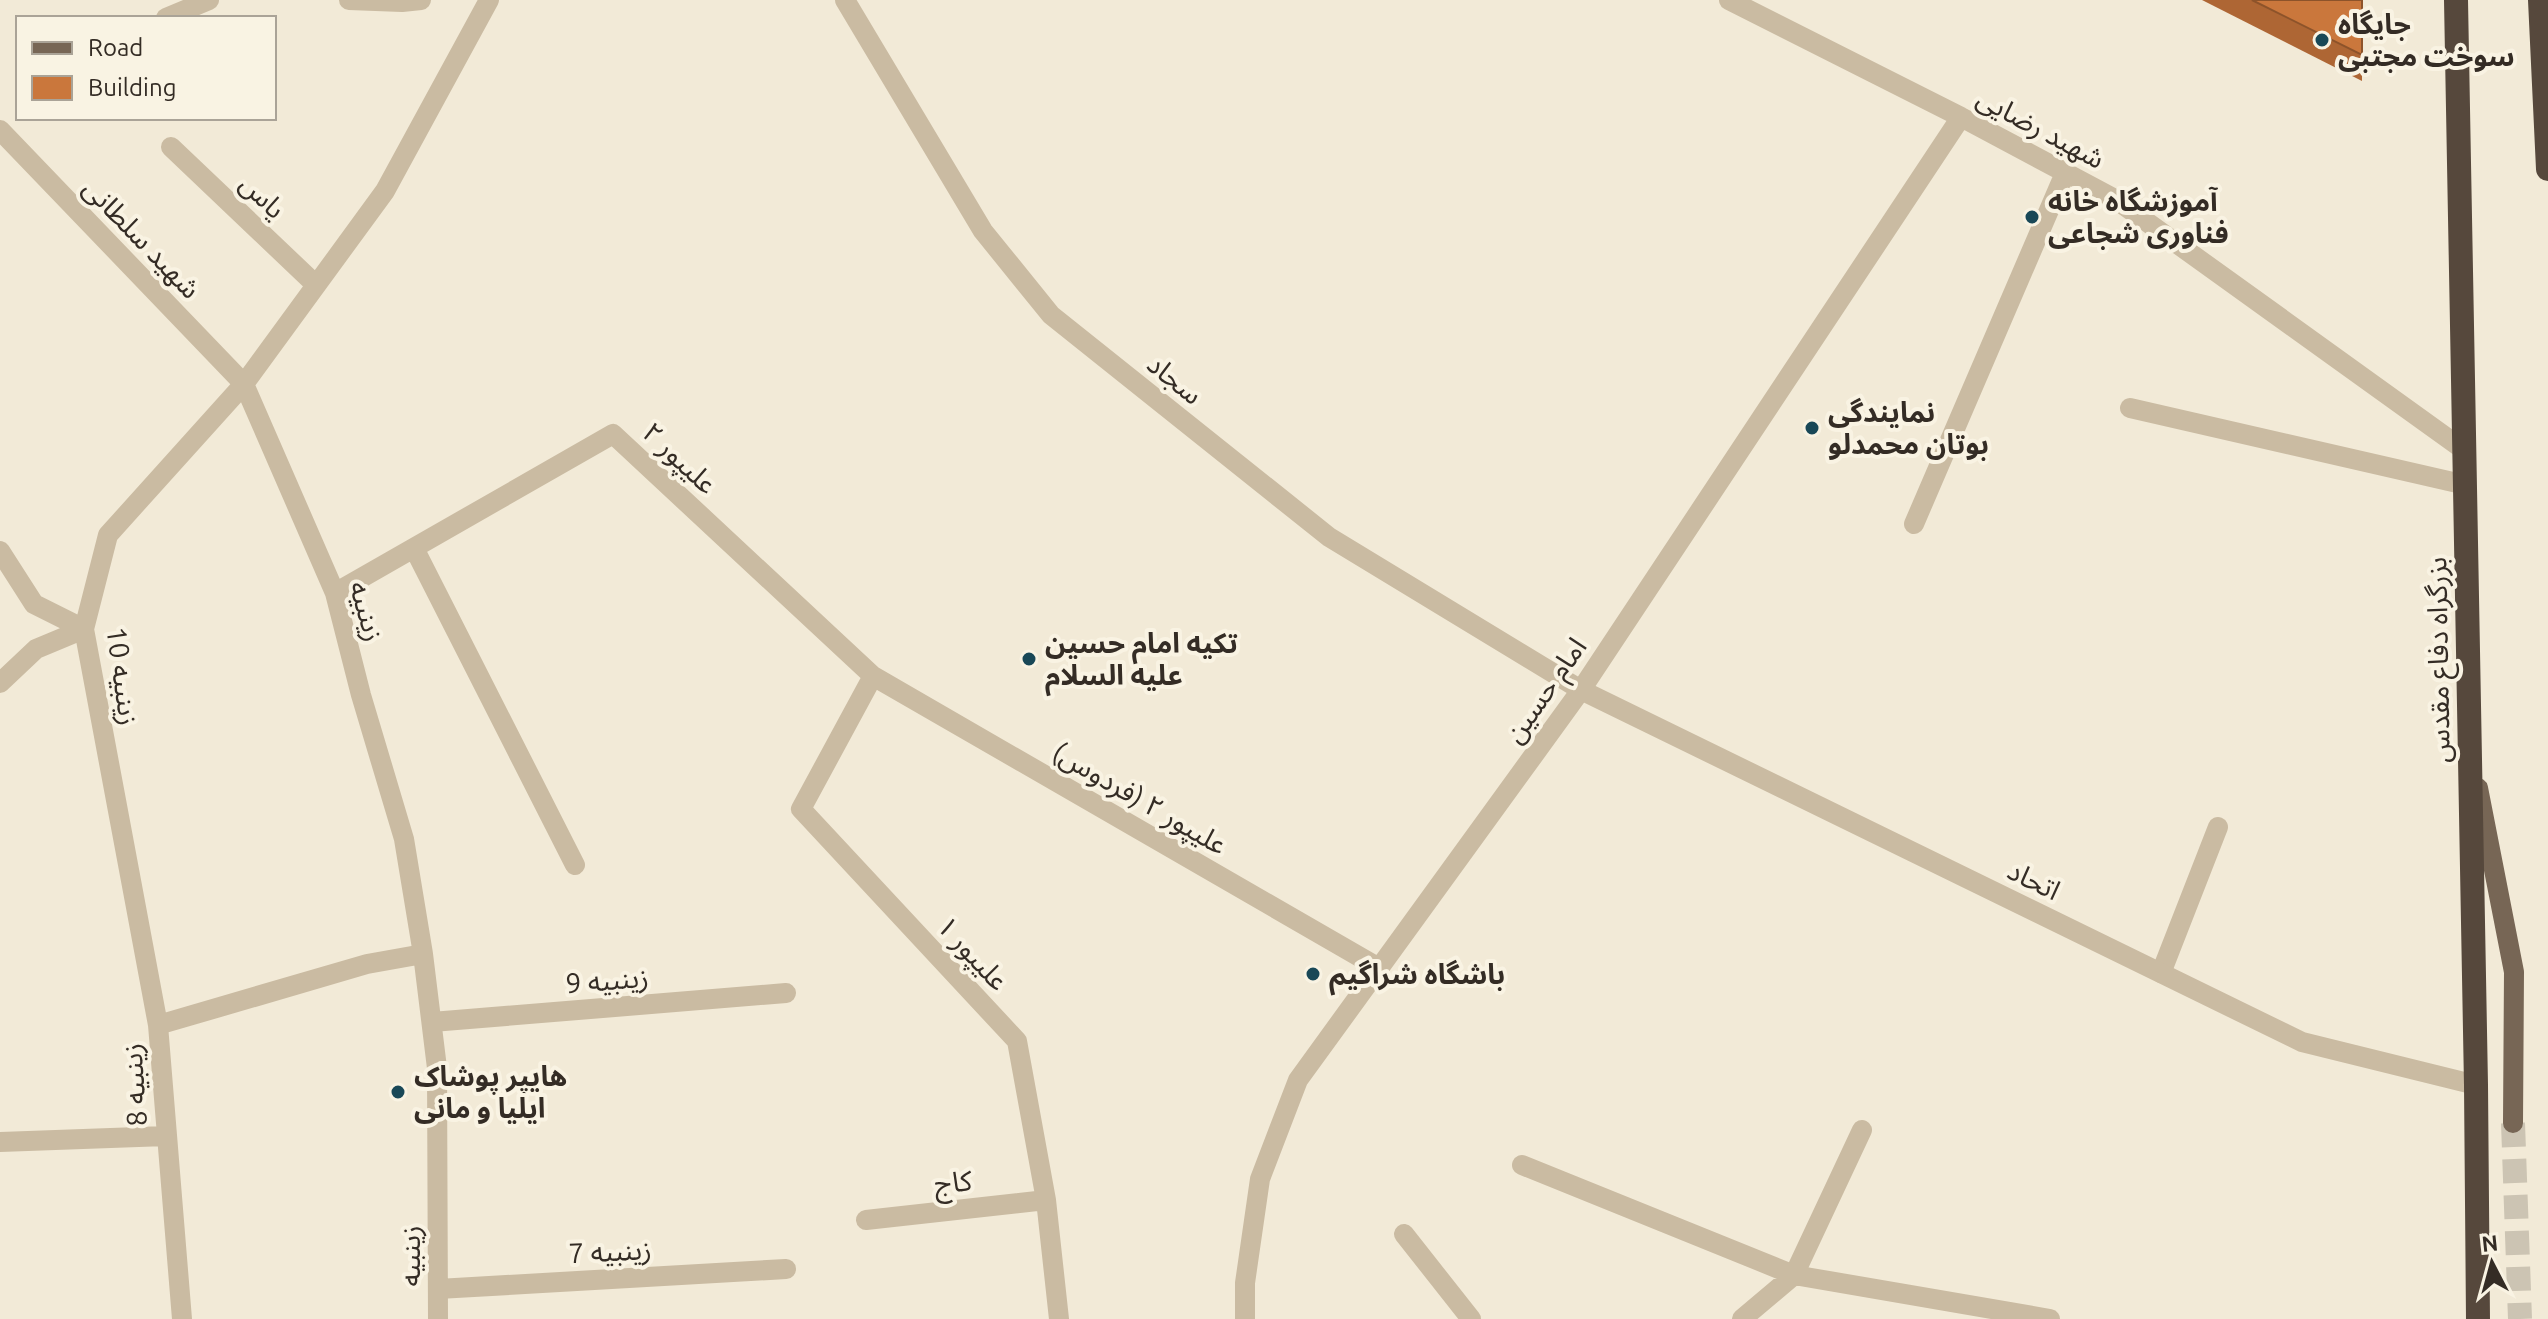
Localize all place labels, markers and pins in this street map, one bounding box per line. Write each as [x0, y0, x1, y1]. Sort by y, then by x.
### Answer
place label: جایگاه سوخت مجتبی [2338, 8, 2515, 73]
marker: جایگاه سوخت مجتبی [2313, 31, 2331, 49]
place label: آموزشگاه خانه فناوری شجاعی [2048, 185, 2229, 250]
marker: آموزشگاه خانه فناوری شجاعی [2023, 208, 2041, 226]
place label: نمایندگی بوتان محمدلو [1828, 396, 1989, 461]
marker: نمایندگی بوتان محمدلو [1803, 419, 1821, 437]
place label: تکیه امام حسین علیه السلام [1045, 627, 1238, 697]
marker: تکیه امام حسین علیه السلام [1020, 650, 1038, 668]
place label: باشگاه شراگیم [1329, 958, 1505, 996]
marker: باشگاه شراگیم [1304, 965, 1322, 983]
place label: هایپر پوشاک ایلیا و مانی [414, 1060, 567, 1124]
marker: هایپر پوشاک ایلیا و مانی [389, 1083, 407, 1101]

